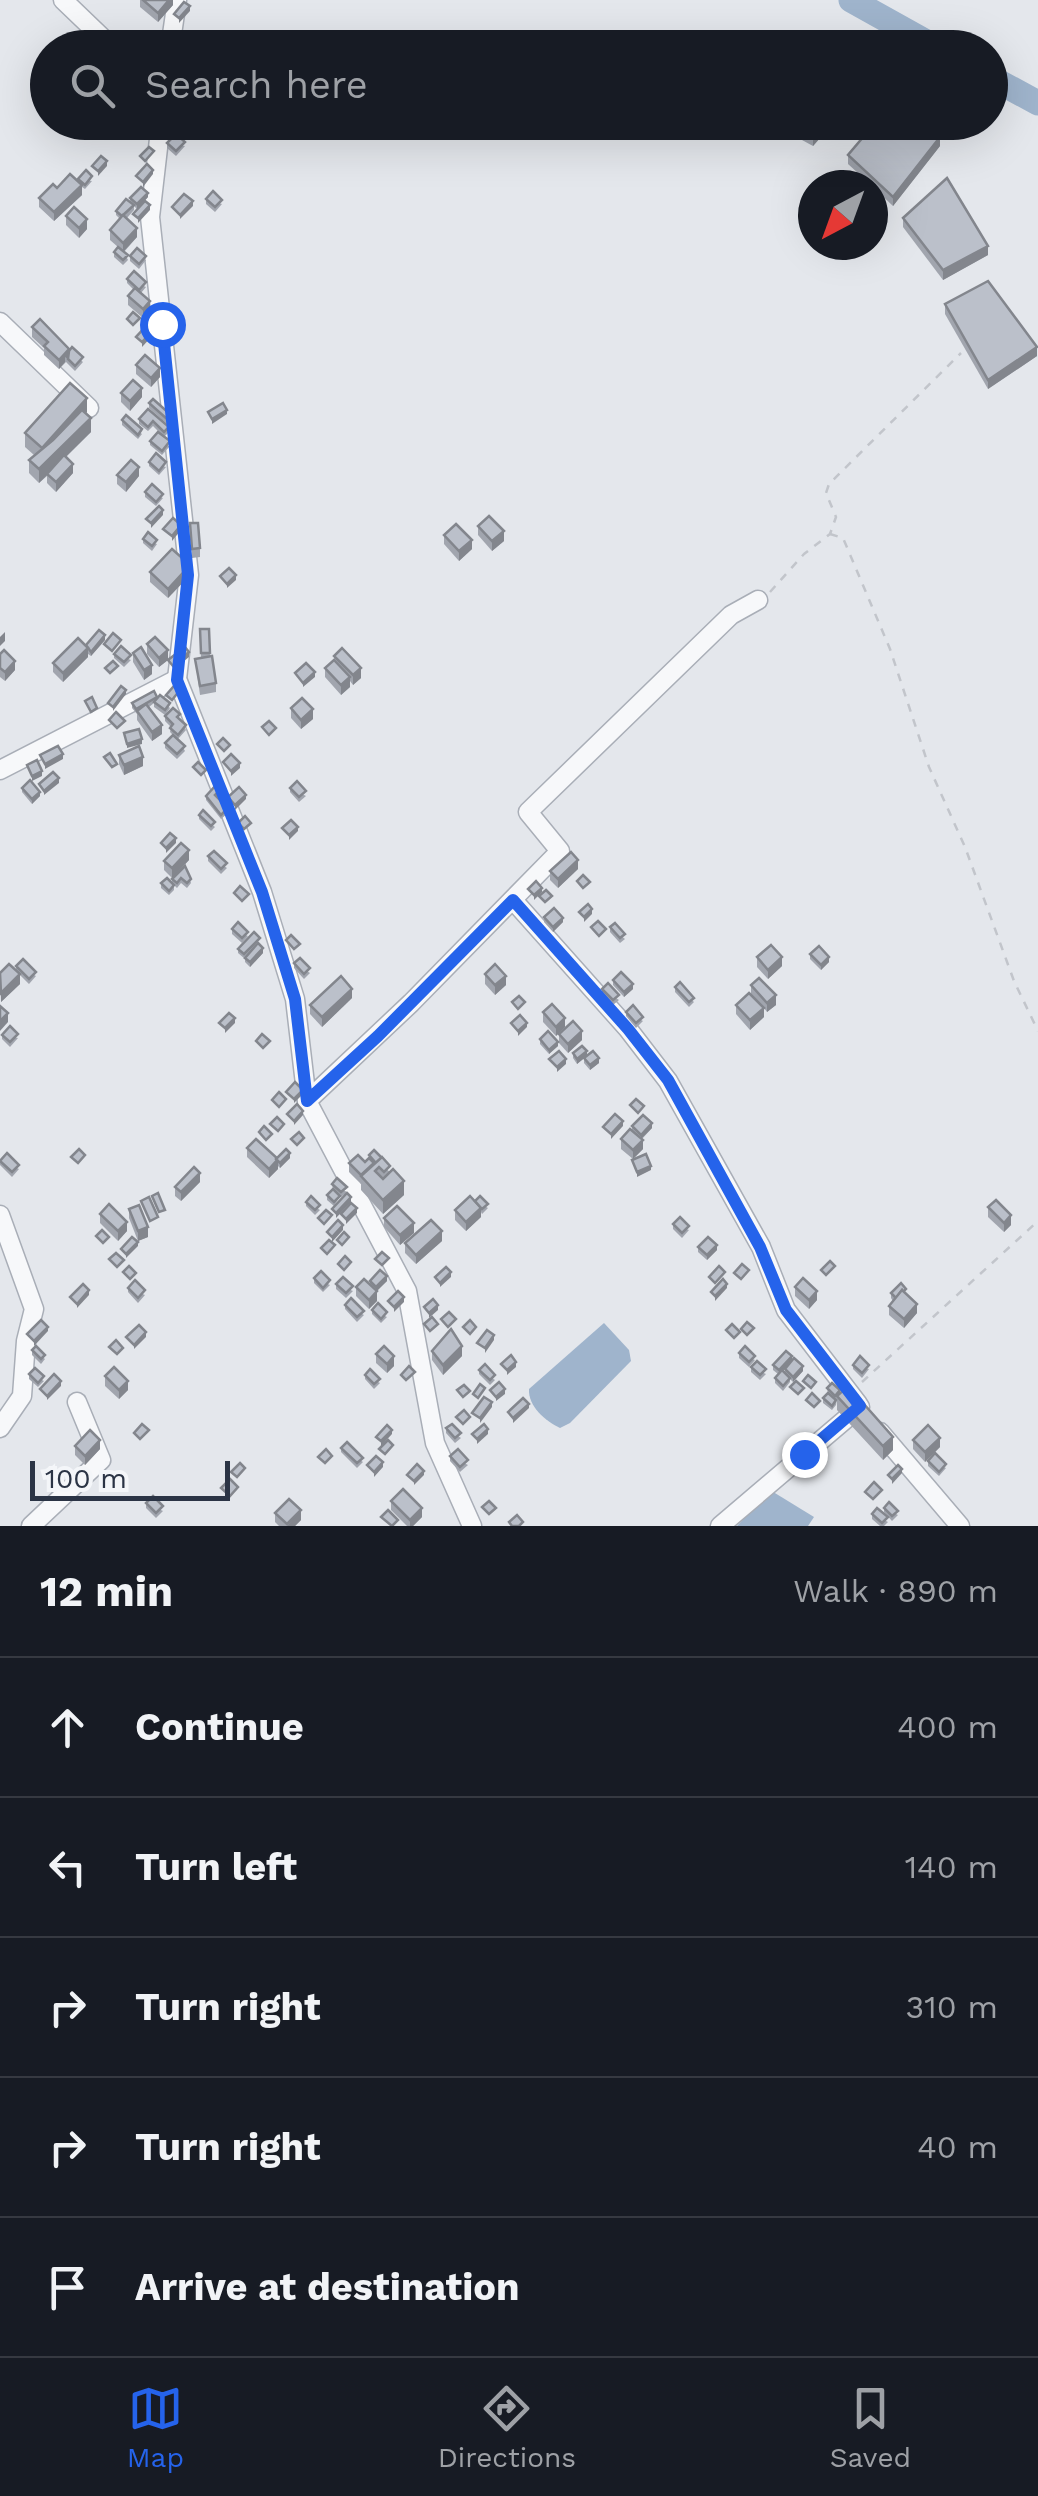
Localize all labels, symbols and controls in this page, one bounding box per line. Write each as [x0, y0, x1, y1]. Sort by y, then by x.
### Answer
search box [30, 30, 1008, 140]
icon: search [65, 58, 120, 113]
text: Search here [145, 63, 368, 107]
north arrow [798, 170, 888, 260]
route start [140, 302, 186, 348]
route end [782, 1432, 828, 1478]
scale bar [30, 1456, 230, 1500]
text: 100 m [45, 1462, 127, 1495]
text: 12 min [40, 1567, 173, 1616]
text: Walk · 890 m [793, 1572, 998, 1610]
icon: ahead [40, 1700, 95, 1755]
text: Continue [135, 1705, 304, 1749]
text: 400 m [897, 1708, 998, 1746]
icon: left [40, 1840, 95, 1895]
text: Turn left [135, 1845, 297, 1889]
text: 140 m [905, 1848, 998, 1886]
icon: right [40, 1980, 95, 2035]
text: Turn right [135, 1985, 321, 2029]
text: 310 m [906, 1988, 998, 2026]
icon: right [40, 2120, 95, 2175]
text: Turn right [135, 2125, 321, 2169]
text: 40 m [917, 2128, 998, 2166]
icon: arrive [40, 2260, 95, 2315]
text: Arrive at destination [135, 2265, 520, 2309]
tab: Map [127, 2381, 184, 2474]
tab: Directions [438, 2381, 576, 2474]
tab: Saved [830, 2381, 911, 2474]

